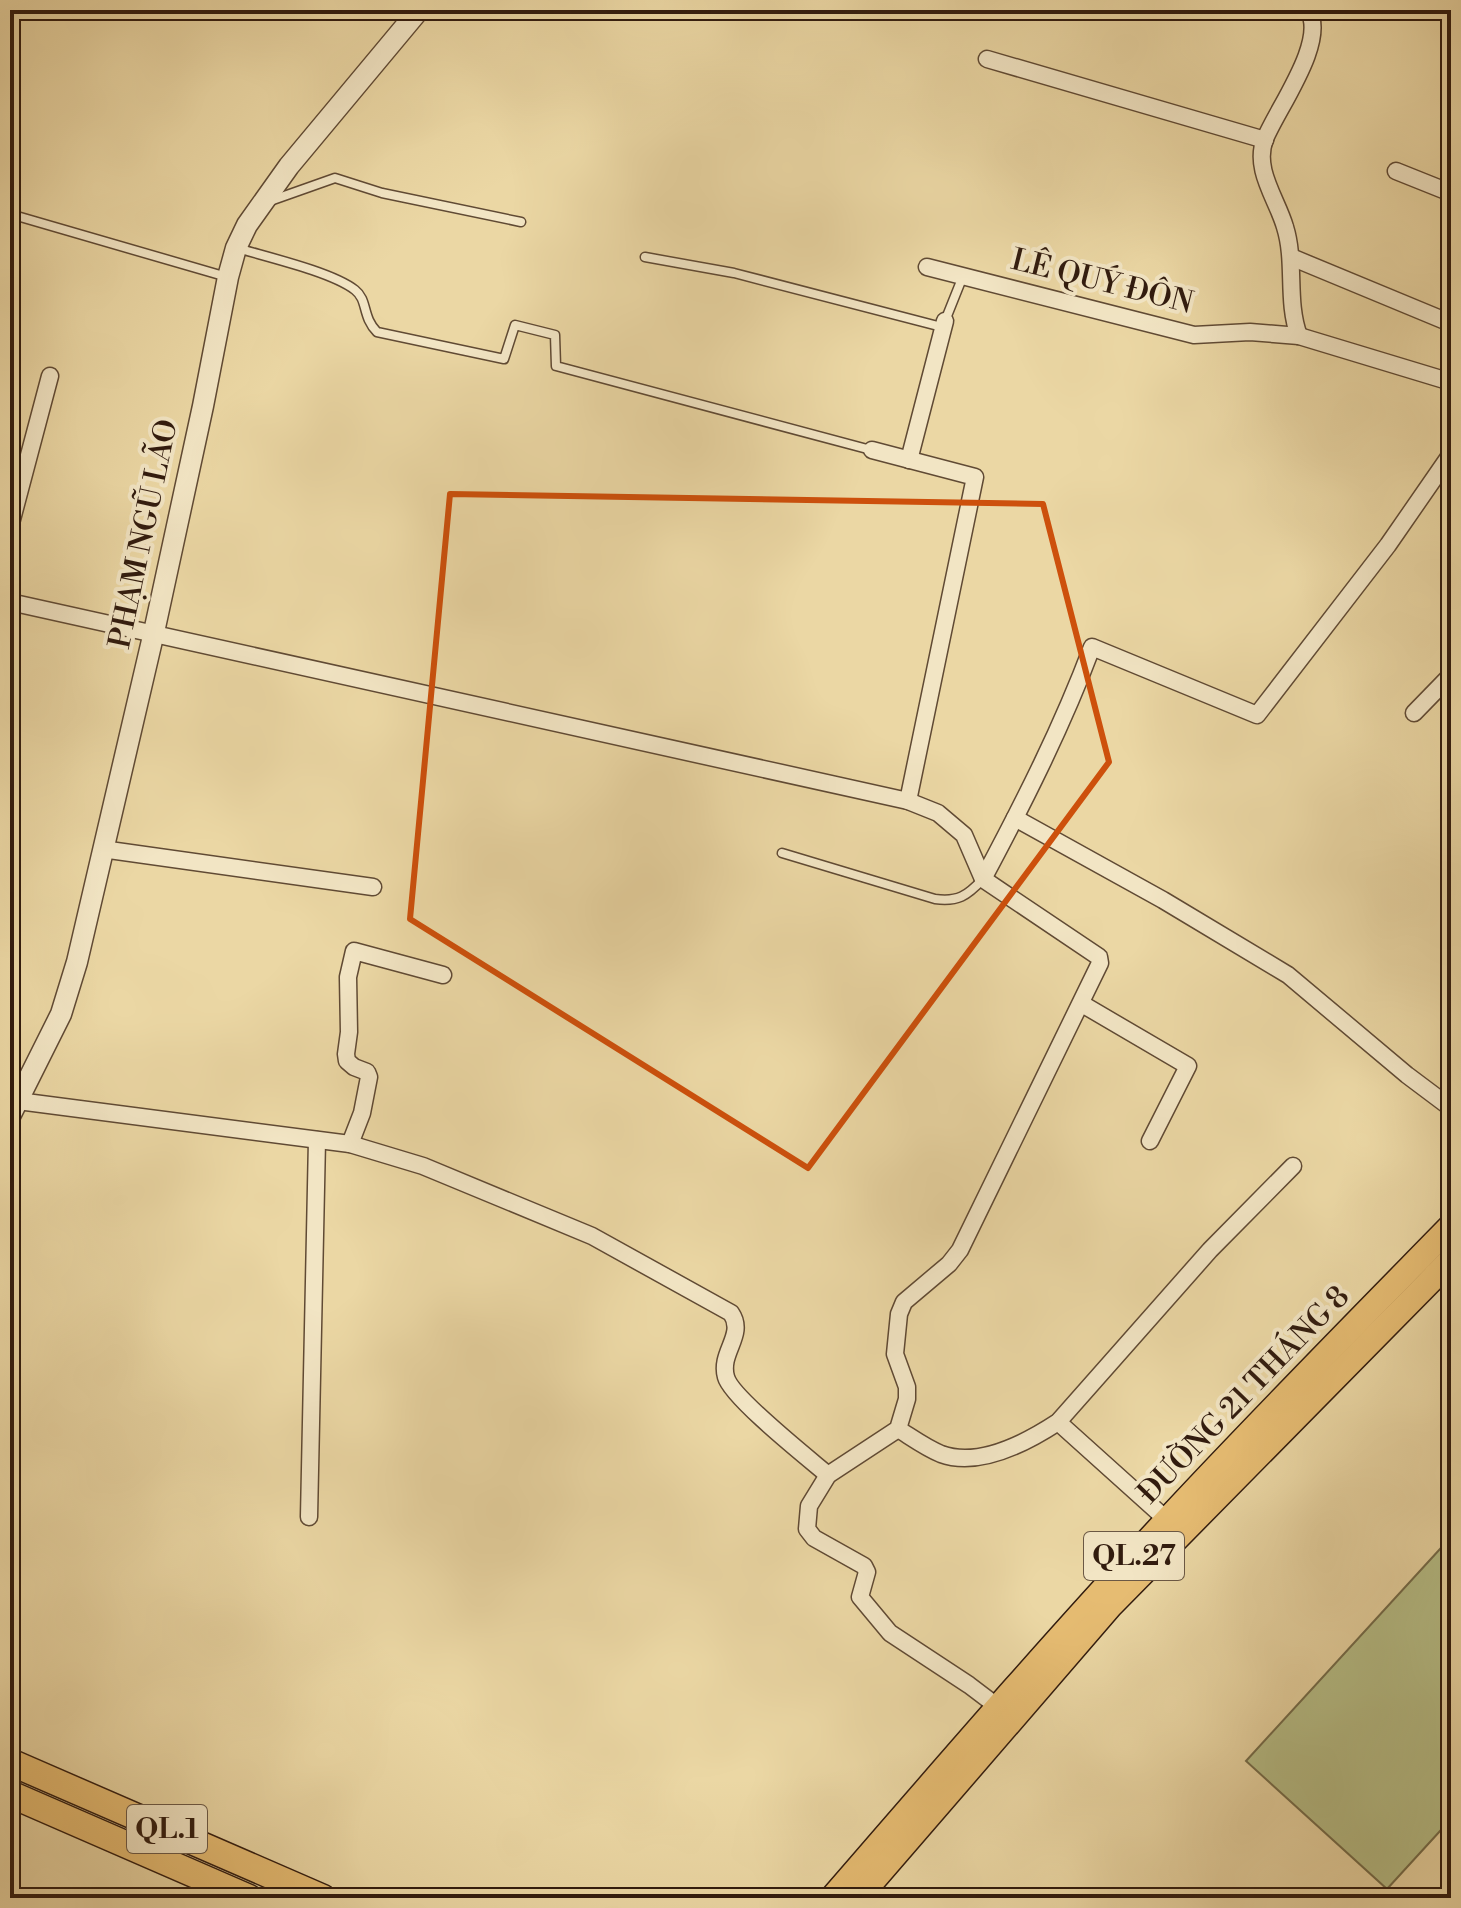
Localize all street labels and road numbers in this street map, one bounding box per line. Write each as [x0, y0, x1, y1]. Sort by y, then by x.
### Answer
street label: LÊ QUÝ ĐÔN [1007, 239, 1197, 323]
street label: PHẠM NGŨ LÃO [99, 415, 187, 652]
street label: ĐƯỜNG 21 THÁNG 8 [1129, 1277, 1358, 1512]
road number: QL.27 [1084, 1532, 1184, 1580]
road number: QL.1 [127, 1805, 207, 1853]

